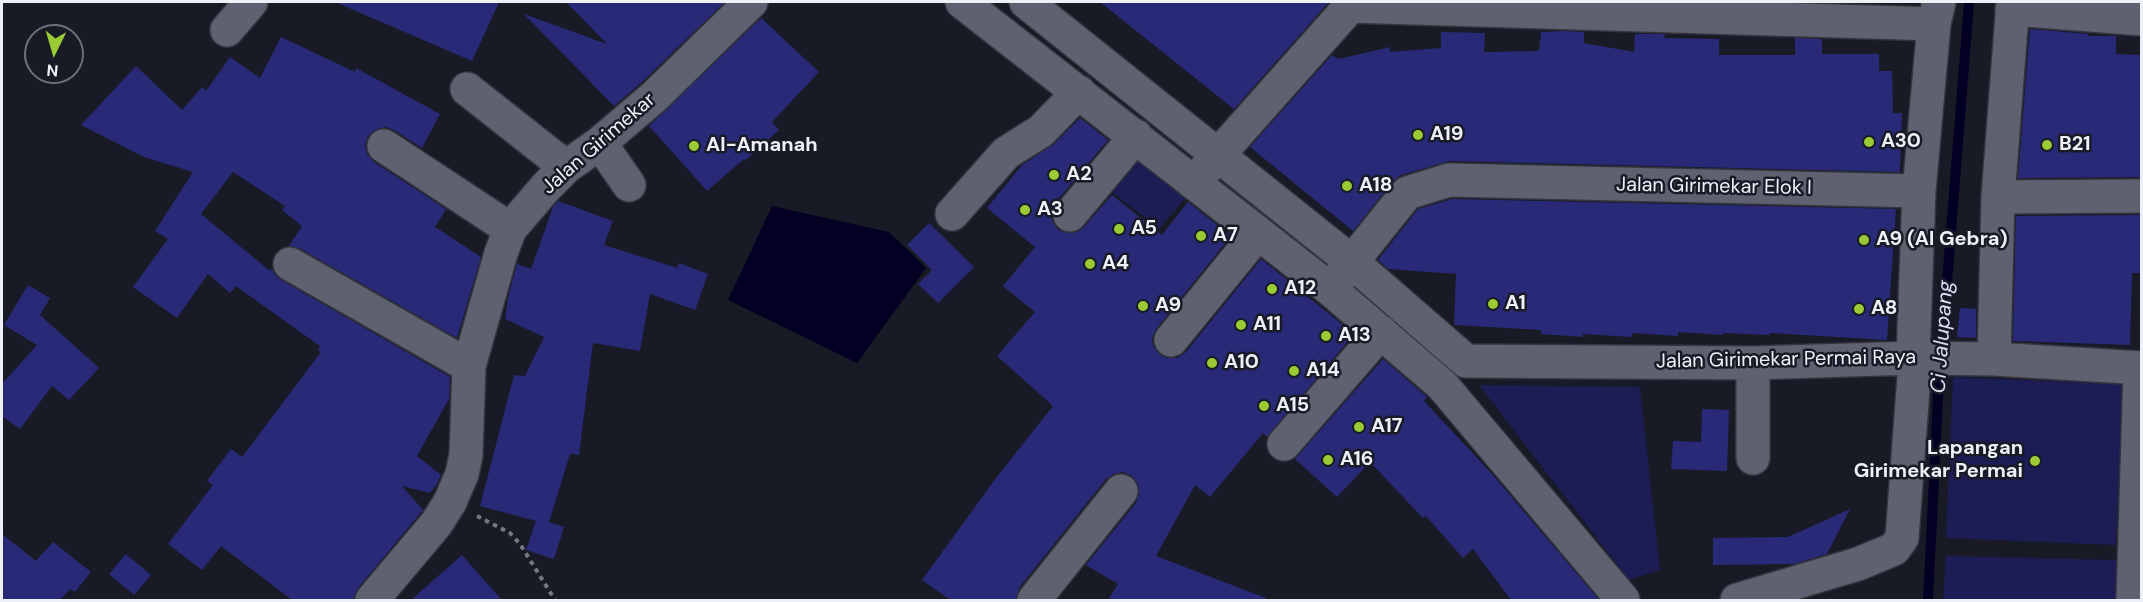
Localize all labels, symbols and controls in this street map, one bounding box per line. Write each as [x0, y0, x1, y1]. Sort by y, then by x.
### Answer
north arrow [24, 24, 84, 84]
text: N [46, 59, 59, 81]
street label: Jalan Girimekar [537, 88, 661, 200]
place label: A19 [1430, 123, 1464, 147]
marker: A19 [1411, 128, 1425, 142]
place label: A30 [1881, 130, 1921, 154]
place label: B21 [2059, 133, 2091, 157]
place label: Al-Amanah [706, 134, 818, 158]
marker: A30 [1862, 135, 1876, 149]
marker: B21 [2040, 138, 2054, 152]
marker: Al-Amanah [687, 139, 701, 153]
place label: A2 [1066, 163, 1092, 187]
marker: A2 [1047, 168, 1061, 182]
street label: Jalan Girimekar Elok I [1616, 173, 1812, 201]
place label: A18 [1359, 174, 1393, 198]
marker: A18 [1340, 179, 1354, 193]
place label: A3 [1037, 198, 1063, 222]
marker: A3 [1018, 203, 1032, 217]
place label: A5 [1131, 217, 1157, 241]
marker: A5 [1112, 222, 1126, 236]
place label: A7 [1213, 224, 1238, 248]
place label: A9 (Al Gebra) [1876, 228, 2008, 252]
marker: A7 [1194, 229, 1208, 243]
marker: A9 (Al Gebra) [1857, 233, 1871, 247]
place label: A4 [1102, 252, 1129, 276]
marker: A4 [1083, 257, 1097, 271]
place label: A12 [1284, 277, 1316, 301]
water label: Ci Jalupang [1926, 280, 1960, 394]
marker: A12 [1265, 282, 1279, 296]
place label: A1 [1505, 292, 1526, 316]
place label: A9 [1155, 294, 1181, 318]
marker: A1 [1486, 297, 1500, 311]
place label: A8 [1871, 297, 1897, 321]
marker: A9 [1136, 299, 1150, 313]
marker: A8 [1852, 302, 1866, 316]
place label: A11 [1253, 313, 1281, 337]
marker: A11 [1234, 318, 1248, 332]
place label: A13 [1338, 324, 1371, 348]
marker: A13 [1319, 329, 1333, 343]
street label: Jalan Girimekar Permai Raya [1656, 346, 1916, 374]
place label: A10 [1224, 351, 1259, 375]
marker: A10 [1205, 356, 1219, 370]
place label: A14 [1306, 359, 1340, 383]
marker: A14 [1287, 364, 1301, 378]
place label: A15 [1276, 394, 1309, 418]
marker: A15 [1257, 399, 1271, 413]
place label: A17 [1371, 415, 1403, 439]
marker: A17 [1352, 420, 1366, 434]
place label: Lapangan Girimekar Permai [1854, 437, 2023, 484]
place label: A16 [1340, 448, 1374, 472]
marker: A16 [1321, 453, 1335, 467]
marker: Lapangan Girimekar Permai [2028, 454, 2042, 468]

